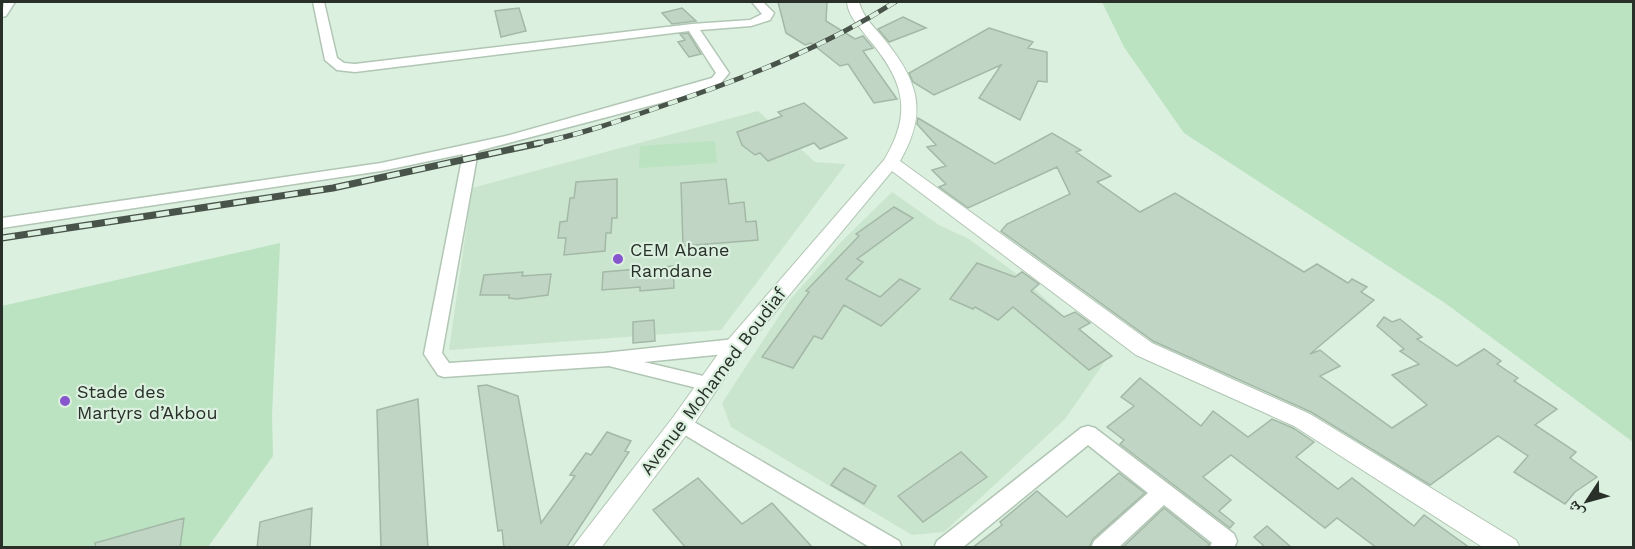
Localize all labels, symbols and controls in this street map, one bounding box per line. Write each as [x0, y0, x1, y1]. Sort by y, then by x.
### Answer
place label: CEM Abane Ramdane [630, 239, 730, 281]
marker: CEM Abane Ramdane [611, 252, 625, 266]
street label: Avenue Mohamed Boudiaf [636, 283, 790, 479]
place label: Stade des Martyrs d’Akbou [77, 381, 218, 423]
marker: Stade des Martyrs d’Akbou [58, 394, 72, 408]
north arrow [1557, 471, 1617, 531]
text: ش [1563, 497, 1588, 522]

